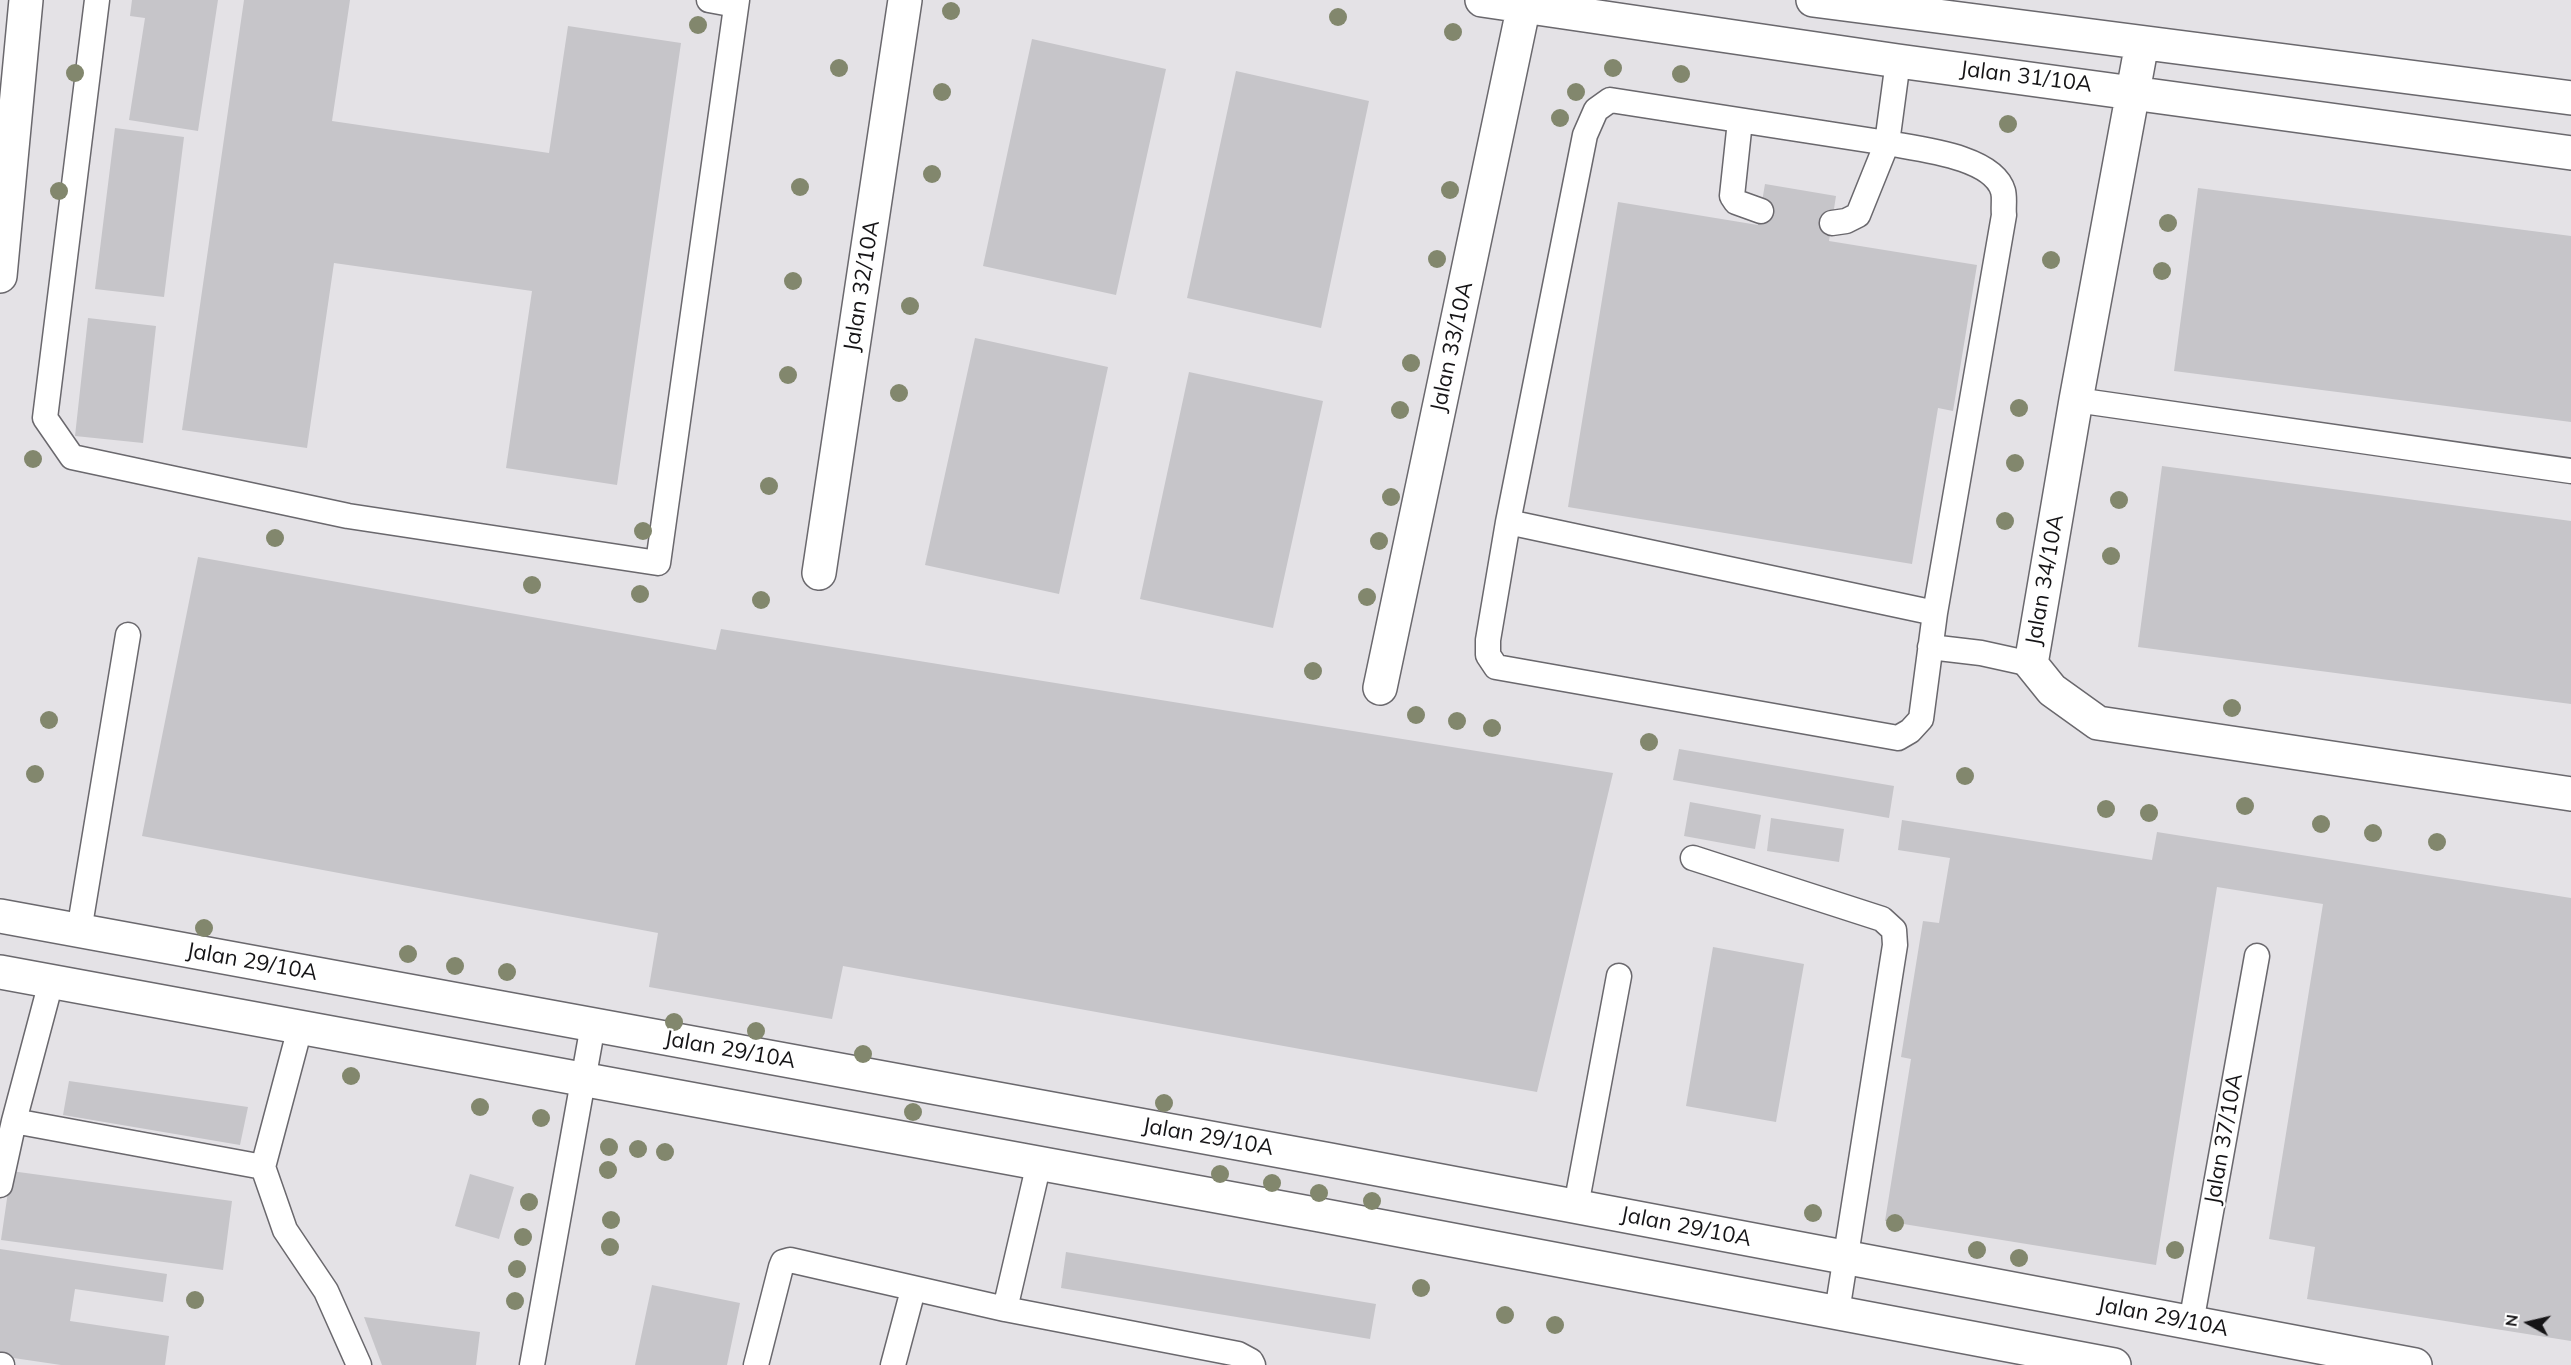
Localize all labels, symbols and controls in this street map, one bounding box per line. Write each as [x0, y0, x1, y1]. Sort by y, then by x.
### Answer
street label: Jalan 31/10A [1959, 56, 2093, 98]
street label: Jalan 32/10A [839, 218, 885, 354]
street label: Jalan 33/10A [1425, 279, 1479, 415]
street label: Jalan 34/10A [2020, 512, 2070, 648]
street label: Jalan 29/10A [184, 937, 320, 987]
street label: Jalan 29/10A [662, 1025, 798, 1075]
street label: Jalan 37/10A [2199, 1071, 2249, 1207]
street label: Jalan 29/10A [1140, 1112, 1276, 1162]
street label: Jalan 29/10A [1618, 1201, 1754, 1253]
street label: Jalan 29/10A [2095, 1291, 2231, 1343]
north arrow [2499, 1293, 2559, 1353]
text: N [2500, 1313, 2522, 1328]

